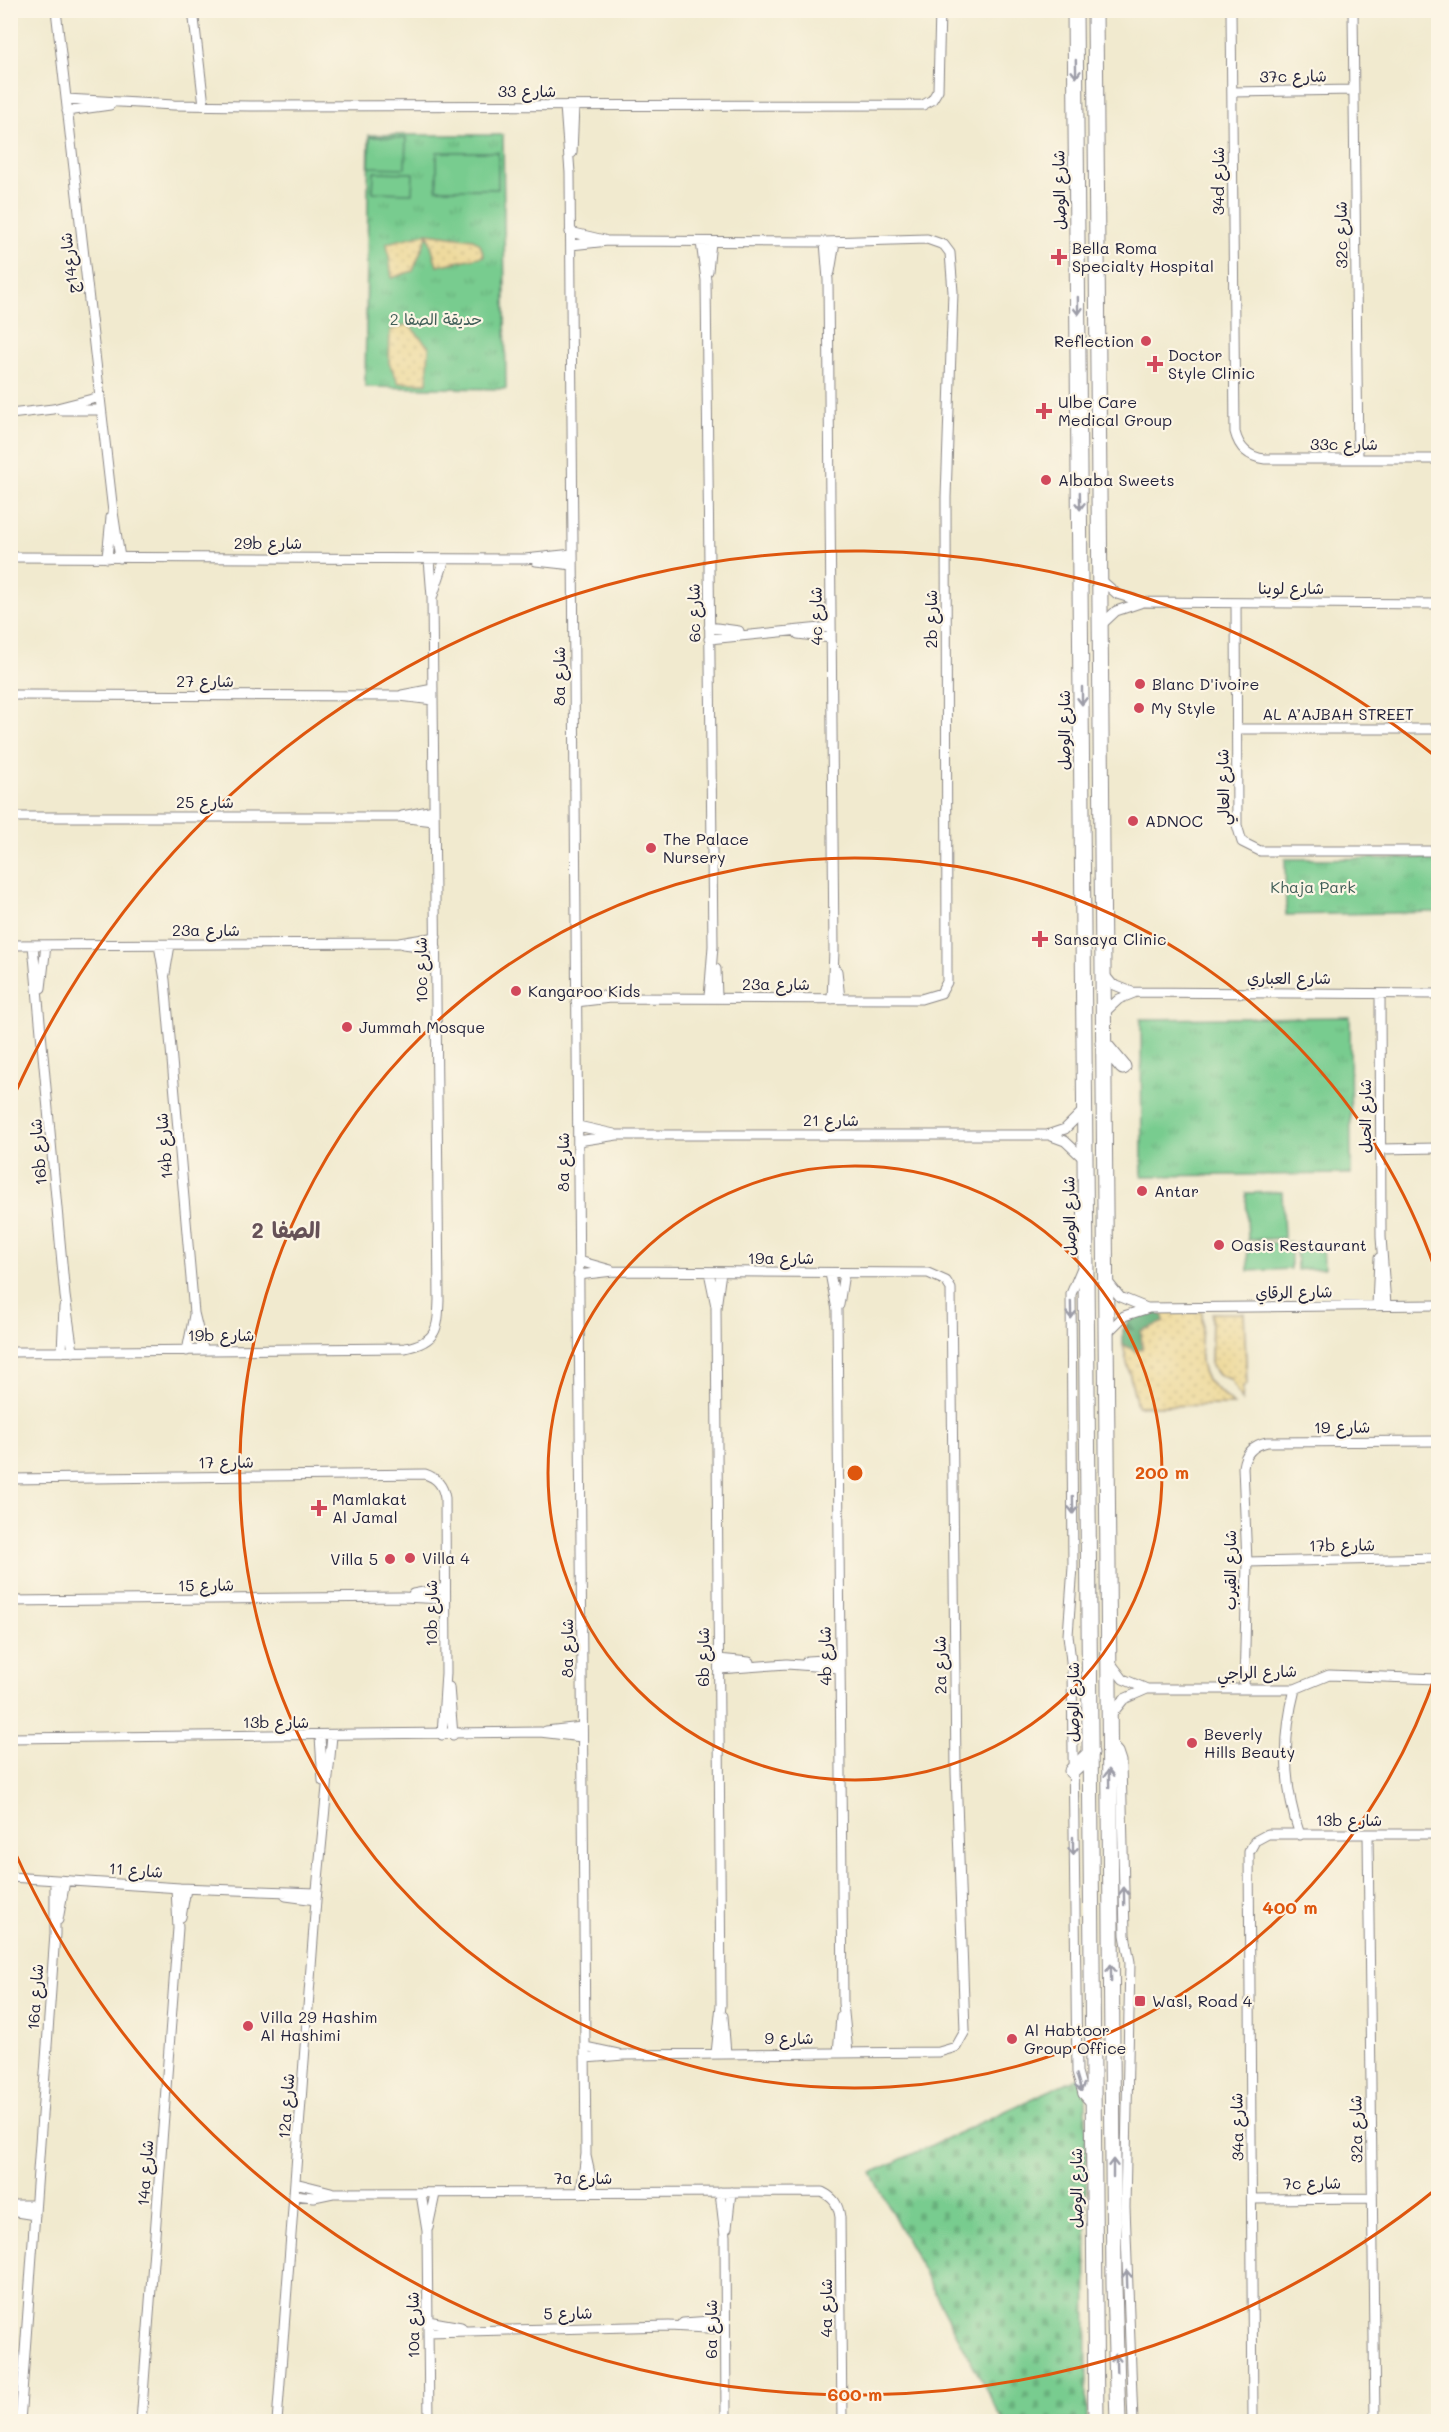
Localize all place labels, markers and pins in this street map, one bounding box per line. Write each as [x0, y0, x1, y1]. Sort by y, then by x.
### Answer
place label: Bella Roma Specialty Hospital [1072, 237, 1214, 276]
marker: Bella Roma Specialty Hospital [1050, 248, 1068, 266]
place label: Reflection [1054, 330, 1134, 351]
marker: Reflection [1139, 334, 1153, 348]
place label: Doctor Style Clinic [1168, 344, 1255, 383]
marker: Doctor Style Clinic [1146, 355, 1164, 373]
place label: Ulbe Care Medical Group [1058, 391, 1172, 430]
marker: Ulbe Care Medical Group [1035, 402, 1053, 420]
place label: Albaba Sweets [1058, 469, 1175, 490]
marker: Albaba Sweets [1039, 473, 1053, 487]
place label: Blanc D'ivoire [1152, 673, 1260, 694]
marker: Blanc D'ivoire [1133, 677, 1147, 691]
place label: My Style [1151, 697, 1216, 718]
marker: My Style [1132, 701, 1146, 715]
place label: ADNOC [1145, 810, 1203, 831]
marker: ADNOC [1126, 814, 1140, 828]
place label: The Palace Nursery [663, 828, 749, 867]
marker: The Palace Nursery [644, 841, 658, 855]
place label: Sansaya Clinic [1054, 928, 1167, 949]
marker: Sansaya Clinic [1031, 930, 1049, 948]
place label: Kangaroo Kids [528, 980, 640, 1001]
marker: Kangaroo Kids [509, 984, 523, 998]
place label: Jummah Mosque [359, 1016, 485, 1037]
marker: Jummah Mosque [340, 1020, 354, 1034]
place label: Antar [1154, 1180, 1199, 1201]
marker: Antar [1135, 1184, 1149, 1198]
place label: Oasis Restaurant [1231, 1234, 1367, 1255]
marker: Oasis Restaurant [1212, 1238, 1226, 1252]
centre of rings [845, 1463, 865, 1483]
place label: Mamlakat Al Jamal [332, 1488, 407, 1527]
marker: Mamlakat Al Jamal [310, 1499, 328, 1517]
place label: Villa 4 [422, 1547, 470, 1568]
place label: Villa 5 [330, 1548, 378, 1569]
marker: Villa 4 [403, 1551, 417, 1565]
marker: Villa 5 [383, 1552, 397, 1566]
place label: Beverly Hills Beauty [1204, 1723, 1295, 1762]
marker: Beverly Hills Beauty [1185, 1736, 1199, 1750]
place label: Wasl, Road 4 [1152, 1990, 1253, 2011]
marker: Wasl, Road 4 [1133, 1994, 1147, 2008]
place label: Villa 29 Hashim Al Hashimi [260, 2006, 378, 2045]
marker: Villa 29 Hashim Al Hashimi [241, 2019, 255, 2033]
place label: Al Habtoor Group Office [1024, 2019, 1126, 2058]
marker: Al Habtoor Group Office [1005, 2032, 1019, 2046]

